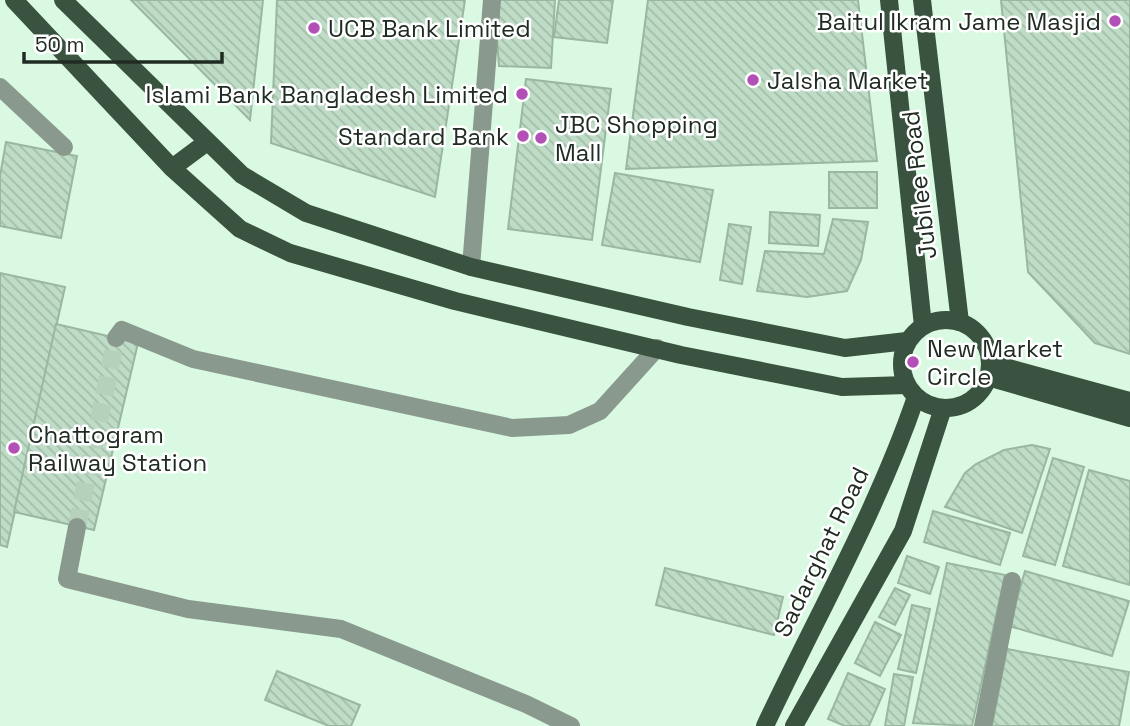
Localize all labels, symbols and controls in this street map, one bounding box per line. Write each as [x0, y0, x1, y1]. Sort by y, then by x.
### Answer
place label: Baitul Ikram Jame Masjid [817, 6, 1101, 37]
place label: UCB Bank Limited [328, 13, 531, 44]
marker: Baitul Ikram Jame Masjid [1107, 13, 1123, 29]
marker: UCB Bank Limited [306, 20, 322, 36]
scale bar [24, 21, 222, 65]
text: 50 m [35, 31, 85, 58]
place label: Jalsha Market [767, 65, 928, 96]
marker: Jalsha Market [745, 72, 761, 88]
place label: Islami Bank Bangladesh Limited [146, 79, 508, 110]
marker: Islami Bank Bangladesh Limited [514, 86, 530, 102]
place label: JBC Shopping Mall [555, 109, 718, 168]
street label: Jubilee Road [895, 109, 943, 261]
place label: Standard Bank [338, 121, 509, 152]
marker: Standard Bank [515, 128, 531, 144]
marker: JBC Shopping Mall [533, 130, 549, 146]
place label: New Market Circle [927, 333, 1063, 392]
marker: New Market Circle [905, 354, 921, 370]
place label: Chattogram Railway Station [28, 419, 207, 478]
marker: Chattogram Railway Station [6, 440, 22, 456]
street label: Sadarghat Road [766, 462, 876, 642]

